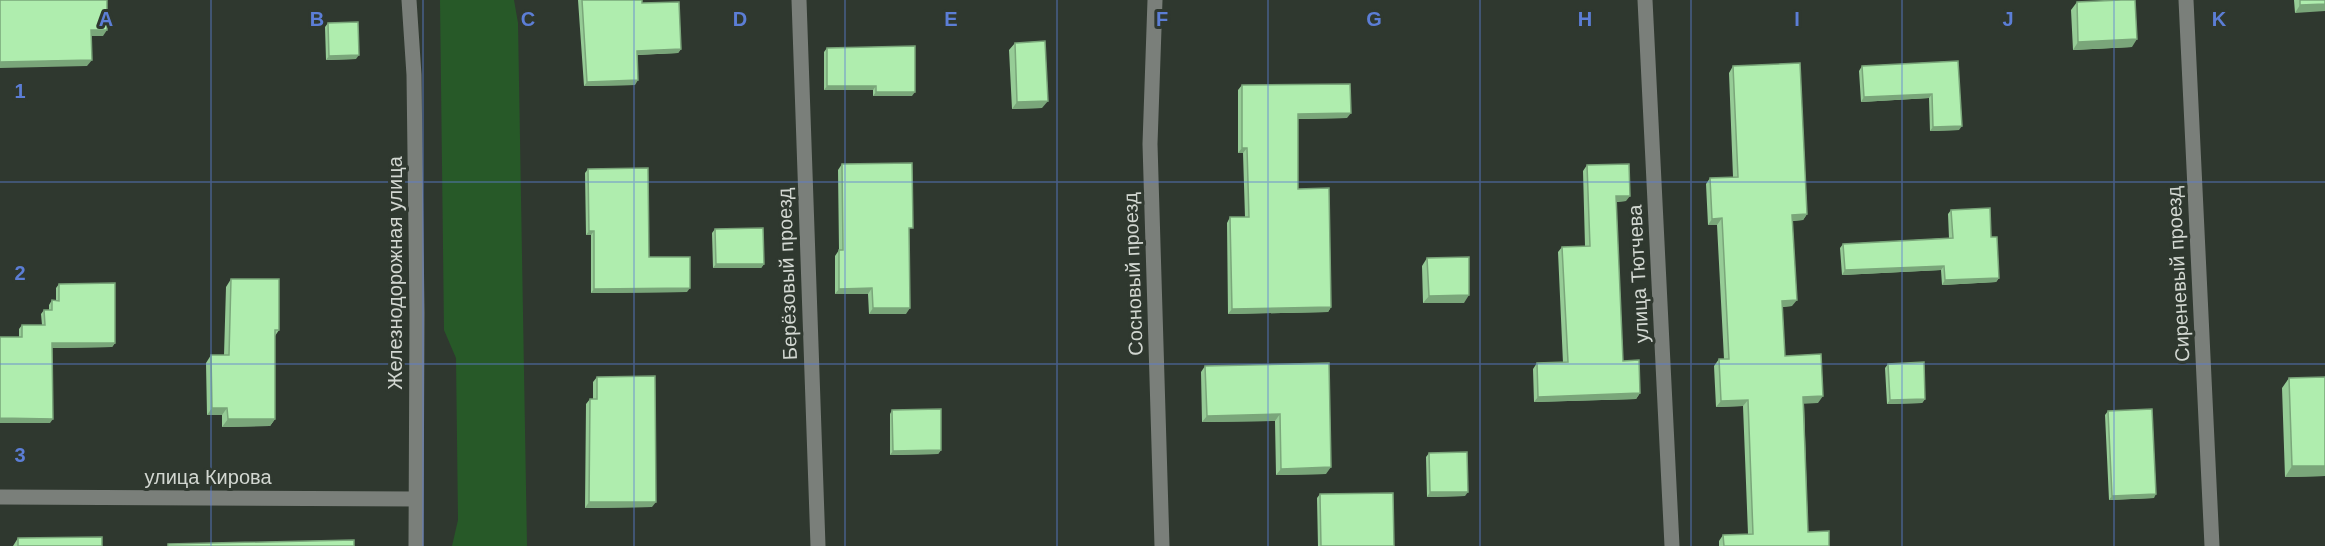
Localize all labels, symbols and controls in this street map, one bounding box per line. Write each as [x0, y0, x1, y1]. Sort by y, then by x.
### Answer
text: A [99, 8, 113, 30]
text: B [310, 8, 324, 30]
text: C [521, 8, 535, 30]
text: D [733, 8, 747, 30]
text: E [944, 8, 958, 30]
text: F [1156, 8, 1168, 30]
text: G [1366, 8, 1382, 30]
text: H [1578, 8, 1592, 30]
text: I [1794, 8, 1800, 30]
text: J [2002, 8, 2014, 30]
text: K [2212, 8, 2227, 30]
text: 1 [14, 80, 26, 102]
street label: Железнодорожная улица [384, 155, 406, 390]
street label: Сиреневый проезд [2162, 185, 2194, 362]
street label: Берёзовый проезд [773, 187, 801, 361]
street label: Сосновый проезд [1119, 192, 1147, 356]
street label: улица Тютчева [1623, 203, 1653, 344]
text: 2 [14, 262, 26, 284]
text: 3 [14, 444, 26, 466]
street label: улица Кирова [144, 466, 272, 488]

